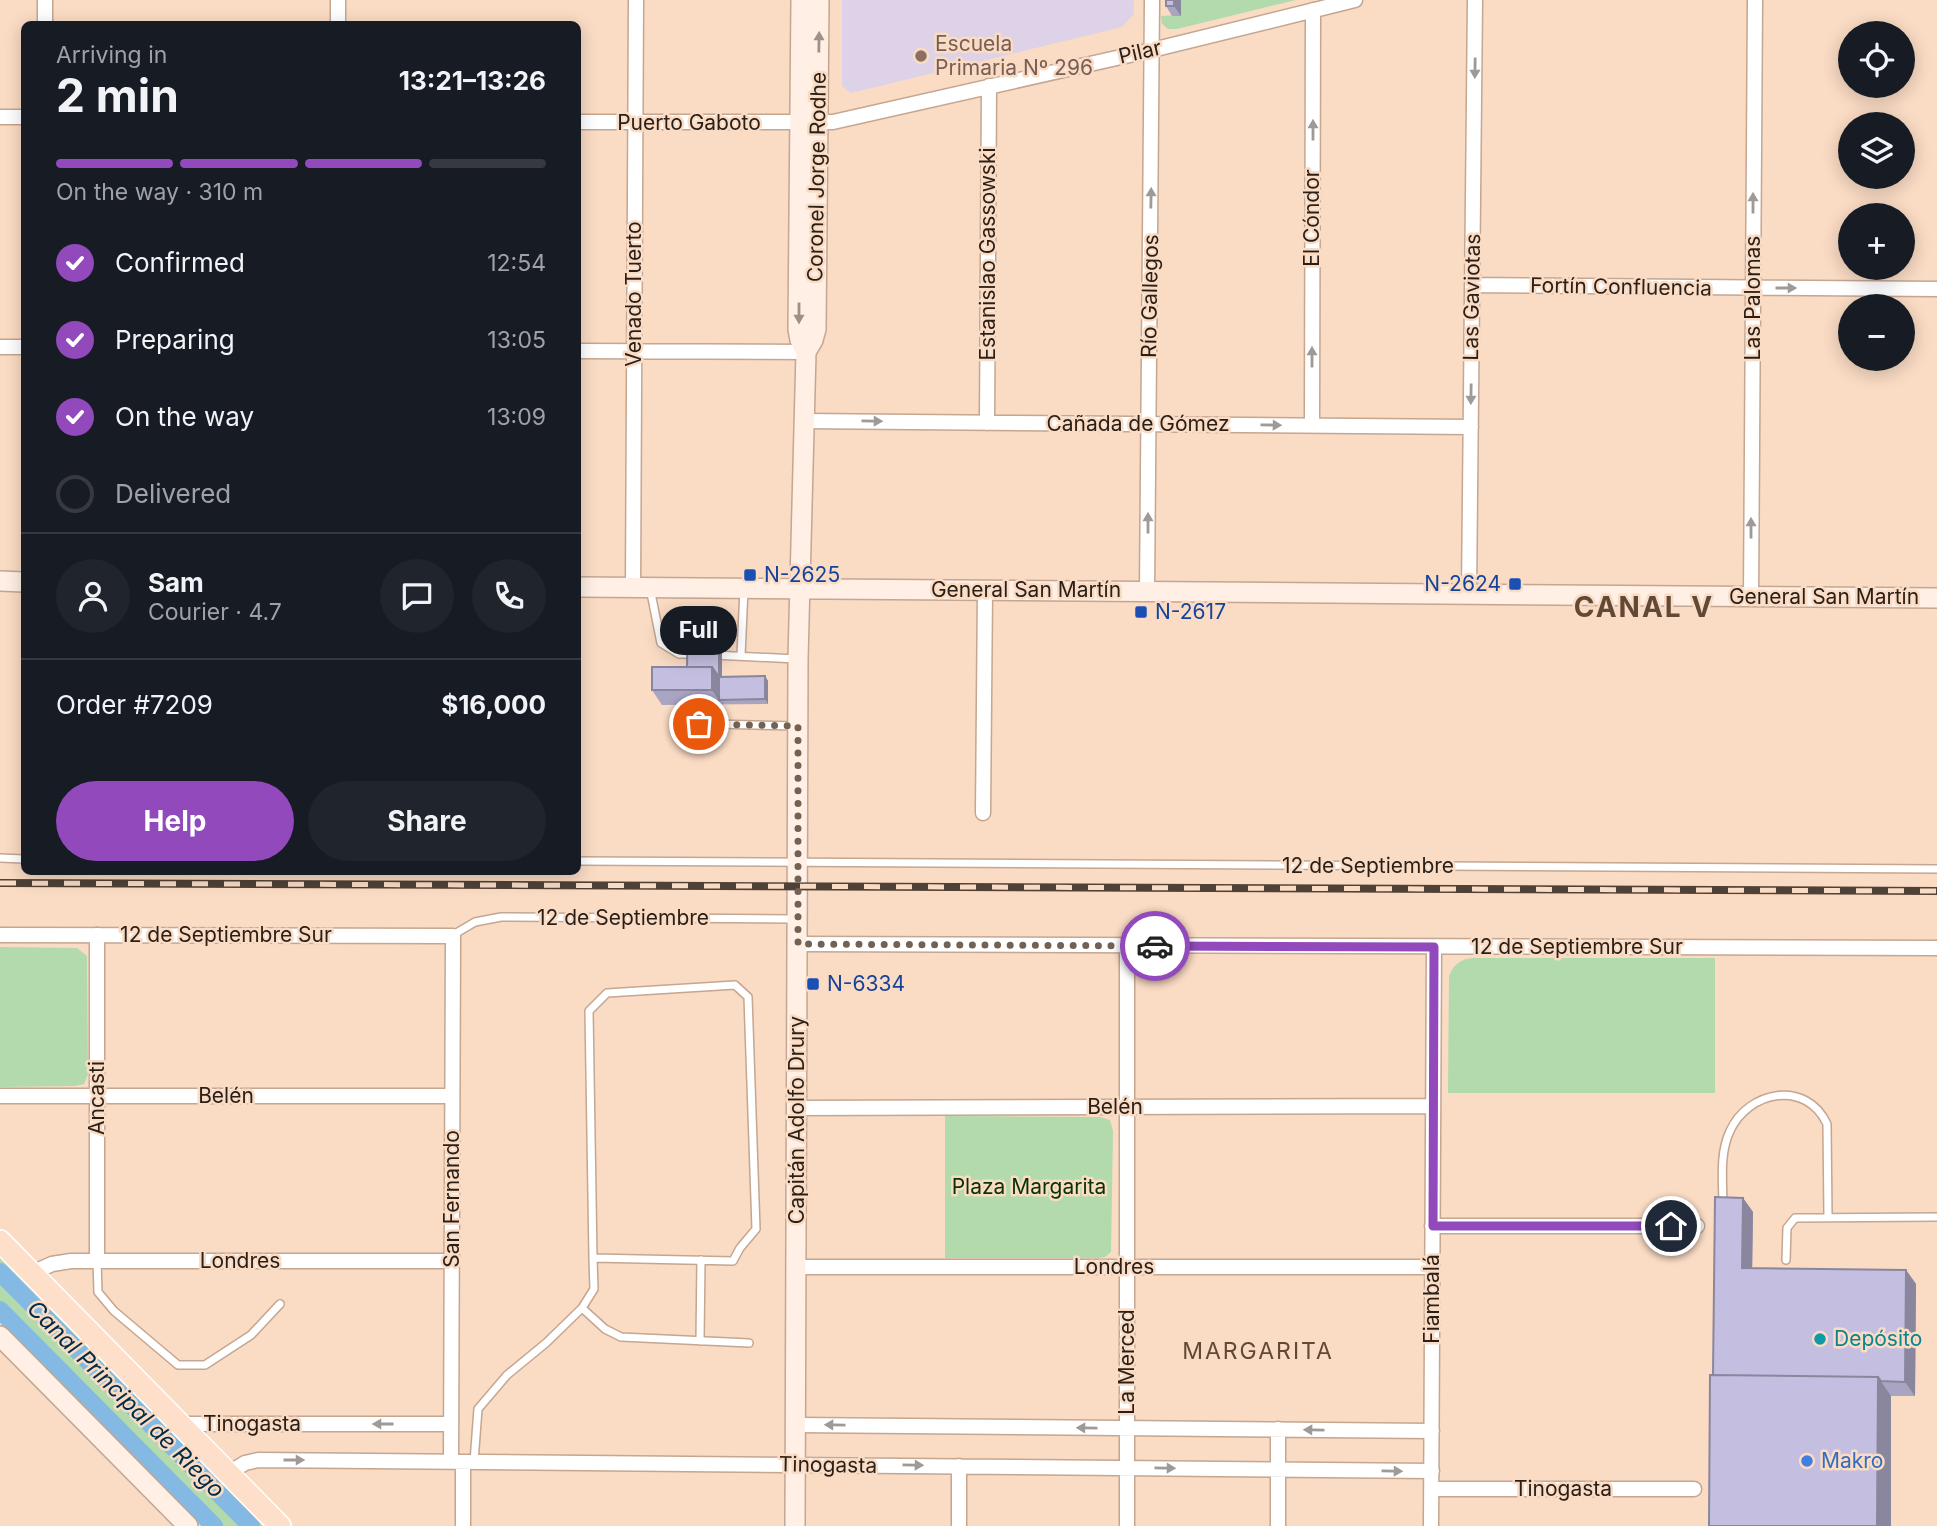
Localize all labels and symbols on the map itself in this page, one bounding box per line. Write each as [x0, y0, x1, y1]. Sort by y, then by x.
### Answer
one-way arrow [813, 30, 825, 52]
place label: Escuela Primaria Nº 296 [935, 31, 1093, 80]
street label: Pilar [1116, 34, 1164, 69]
marker: Escuela Primaria Nº 296 [913, 48, 929, 64]
one-way arrow [1469, 57, 1481, 79]
street label: Coronel Jorge Rodhe [802, 72, 831, 282]
street label: Puerto Gaboto [617, 110, 761, 135]
one-way arrow [1307, 118, 1319, 140]
street label: Estanislao Gassowski [975, 147, 1000, 361]
street label: El Cóndor [1299, 169, 1324, 267]
one-way arrow [1145, 186, 1157, 208]
one-way arrow [1748, 192, 1759, 214]
street label: Venado Tuerto [621, 221, 646, 367]
street label: Las Gaviotas [1458, 233, 1485, 361]
street label: Río Gallegos [1136, 234, 1163, 358]
street label: Las Palomas [1740, 236, 1765, 360]
street label: Fortín Confluencia [1530, 272, 1712, 301]
one-way arrow [1775, 282, 1797, 294]
one-way arrow [793, 302, 804, 324]
one-way arrow [1306, 346, 1318, 368]
one-way arrow [1466, 383, 1477, 405]
street label: Cañada de Gómez [1046, 411, 1230, 436]
one-way arrow [862, 416, 884, 427]
one-way arrow [1261, 419, 1283, 431]
one-way arrow [1142, 512, 1154, 534]
one-way arrow [1745, 517, 1757, 539]
place label: N-2625 [764, 562, 840, 587]
marker: N-2625 [742, 567, 758, 583]
place label: N-2624 [1424, 571, 1501, 596]
marker: N-2624 [1507, 576, 1523, 592]
street label: General San Martín [931, 577, 1121, 602]
street label: General San Martín [1729, 584, 1919, 609]
district label: CANAL V [1574, 590, 1714, 624]
place label: N-2617 [1155, 599, 1226, 624]
marker: N-2617 [1133, 604, 1149, 620]
callout: Full [660, 605, 738, 654]
pin [669, 694, 729, 754]
street label: 12 de Septiembre [1282, 853, 1454, 878]
street label: 12 de Septiembre [537, 905, 709, 930]
courier [1120, 911, 1190, 981]
street label: 12 de Septiembre Sur [120, 922, 332, 947]
street label: 12 de Septiembre Sur [1471, 934, 1683, 959]
place label: N-6334 [827, 971, 905, 996]
marker: N-6334 [805, 976, 821, 992]
street label: Capitán Adolfo Drury [784, 1016, 809, 1224]
street label: Ancasti [84, 1061, 109, 1135]
street label: Belén [198, 1083, 254, 1108]
street label: Belén [1087, 1094, 1143, 1119]
street label: San Fernando [439, 1130, 464, 1268]
park label: Plaza Margarita [952, 1174, 1106, 1199]
pin [1641, 1196, 1701, 1256]
street label: Londres [200, 1248, 280, 1273]
street label: Londres [1074, 1254, 1154, 1279]
street label: Fiambalá [1419, 1254, 1444, 1344]
water label: Canal Principal de Riego [21, 1294, 231, 1504]
street label: La Merced [1114, 1309, 1139, 1415]
place label: Depósito [1834, 1326, 1922, 1351]
marker: Depósito [1812, 1331, 1828, 1347]
district label: MARGARITA [1182, 1337, 1334, 1365]
street label: Tinogasta [203, 1411, 301, 1436]
one-way arrow [371, 1418, 393, 1430]
one-way arrow [824, 1419, 846, 1431]
one-way arrow [1076, 1422, 1098, 1434]
one-way arrow [1303, 1424, 1325, 1436]
place label: Makro [1821, 1448, 1883, 1473]
street label: Tinogasta [779, 1451, 877, 1478]
marker: Makro [1799, 1453, 1815, 1469]
one-way arrow [283, 1455, 305, 1466]
one-way arrow [902, 1460, 924, 1471]
one-way arrow [1154, 1462, 1176, 1474]
one-way arrow [1381, 1465, 1403, 1477]
street label: Tinogasta [1514, 1476, 1612, 1501]

